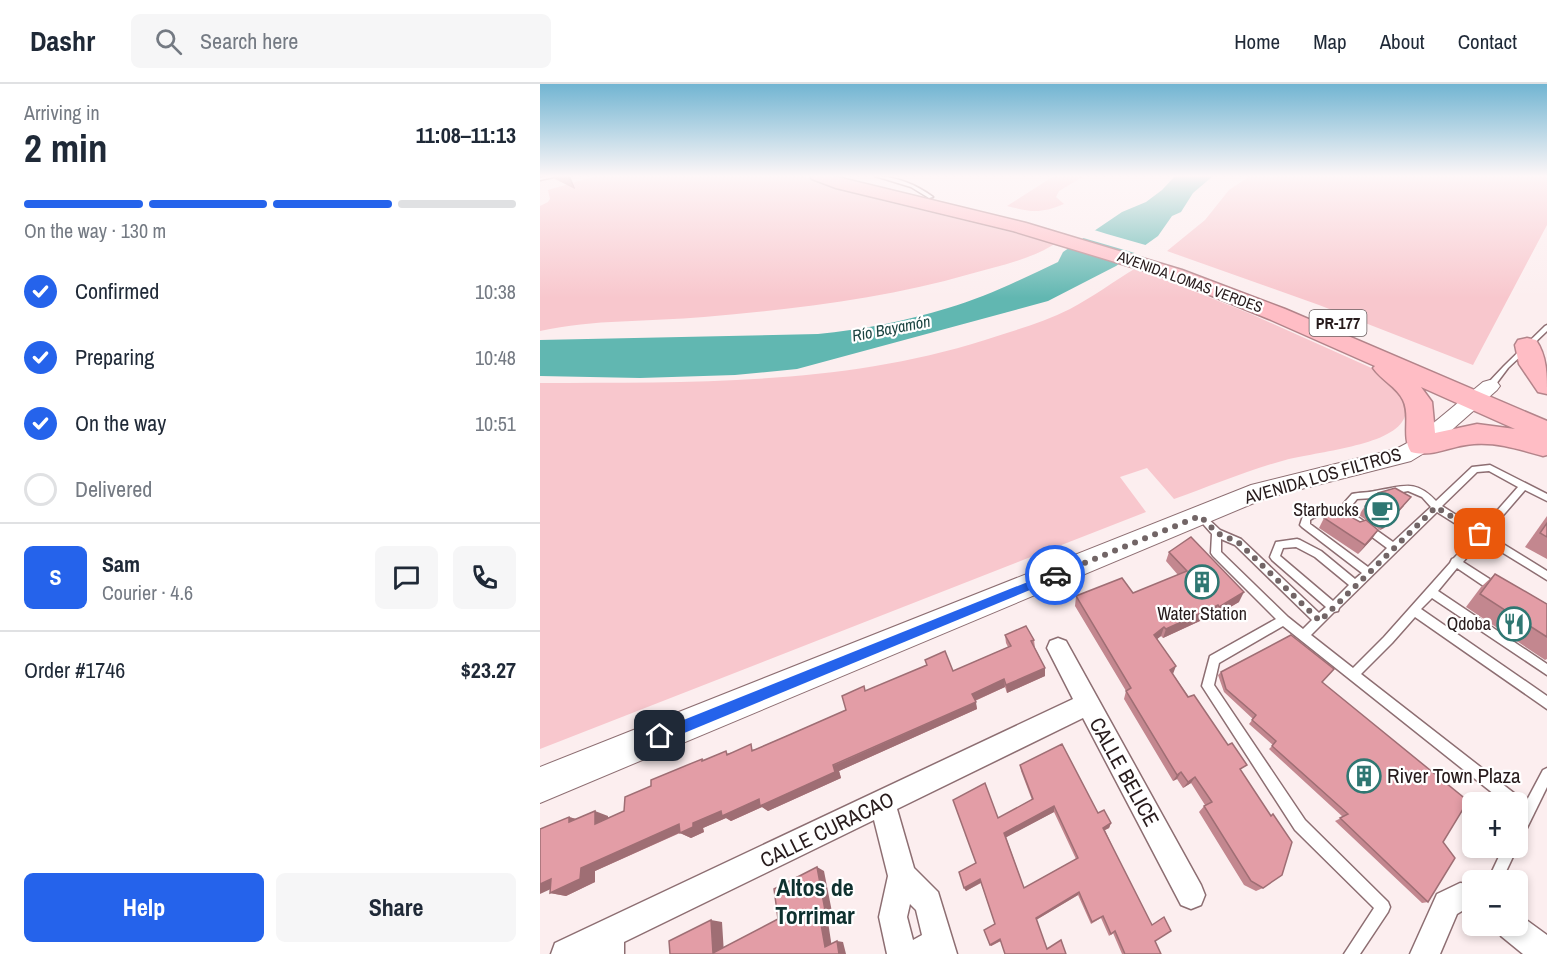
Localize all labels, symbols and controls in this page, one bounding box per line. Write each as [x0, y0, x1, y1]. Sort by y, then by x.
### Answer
search box [131, 14, 551, 68]
text: Dashr [30, 22, 95, 60]
icon: search [152, 25, 185, 58]
text: Search here [200, 26, 298, 56]
text: Home [1234, 27, 1280, 56]
text: Map [1313, 27, 1347, 56]
text: About [1380, 27, 1425, 56]
text: Contact [1458, 27, 1517, 56]
text: Arriving in [24, 99, 100, 126]
text: 11:08–11:13 [416, 120, 516, 150]
text: 2 min [24, 122, 108, 174]
text: On the way · 130 m [24, 217, 166, 244]
street label: AVENIDA LOMAS VERDES [1114, 245, 1266, 318]
icon: check [24, 275, 57, 308]
text: Confirmed [75, 276, 159, 306]
text: 10:38 [475, 278, 516, 305]
water label: Río Bayamón [850, 310, 932, 346]
road number: PR-177 [1310, 310, 1366, 336]
icon: check [24, 341, 57, 374]
text: Preparing [75, 342, 154, 372]
text: 10:48 [475, 344, 516, 371]
icon: check [24, 407, 57, 440]
text: On the way [75, 408, 166, 438]
text: 10:51 [475, 410, 516, 437]
street label: AVENIDA LOS FILTROS [1241, 441, 1404, 510]
text: Delivered [75, 474, 152, 504]
cafe icon: Starbucks [1364, 492, 1400, 528]
place label: Starbucks [1293, 497, 1359, 522]
pin [1454, 508, 1505, 559]
icon: bag [1463, 517, 1496, 550]
courier [1025, 545, 1085, 605]
button: chat [375, 546, 438, 609]
button: phone [453, 546, 516, 609]
text: Sam [102, 549, 140, 579]
icon: car [1039, 559, 1072, 592]
text: S [49, 562, 62, 592]
building icon: Water Station [1184, 564, 1220, 600]
text: Courier · 4.6 [102, 579, 193, 606]
place label: Water Station [1157, 601, 1247, 626]
restaurant icon: Qdoba [1496, 606, 1532, 642]
place label: Qdoba [1447, 611, 1491, 636]
text: Order #1746 [24, 655, 125, 685]
text: $23.27 [461, 655, 516, 685]
pin [634, 710, 685, 761]
street label: CALLE BELICE [1083, 712, 1166, 832]
icon: home [643, 719, 676, 752]
building icon: River Town Plaza [1346, 758, 1382, 794]
place label: River Town Plaza [1387, 761, 1521, 790]
street label: CALLE CURACAO [755, 785, 899, 874]
map controls [1462, 792, 1528, 936]
button: + [1462, 792, 1528, 858]
button: − [1462, 870, 1528, 936]
district label: Altos de Torrimar [775, 871, 855, 931]
button: Help [24, 873, 264, 942]
button: Share [276, 873, 516, 942]

